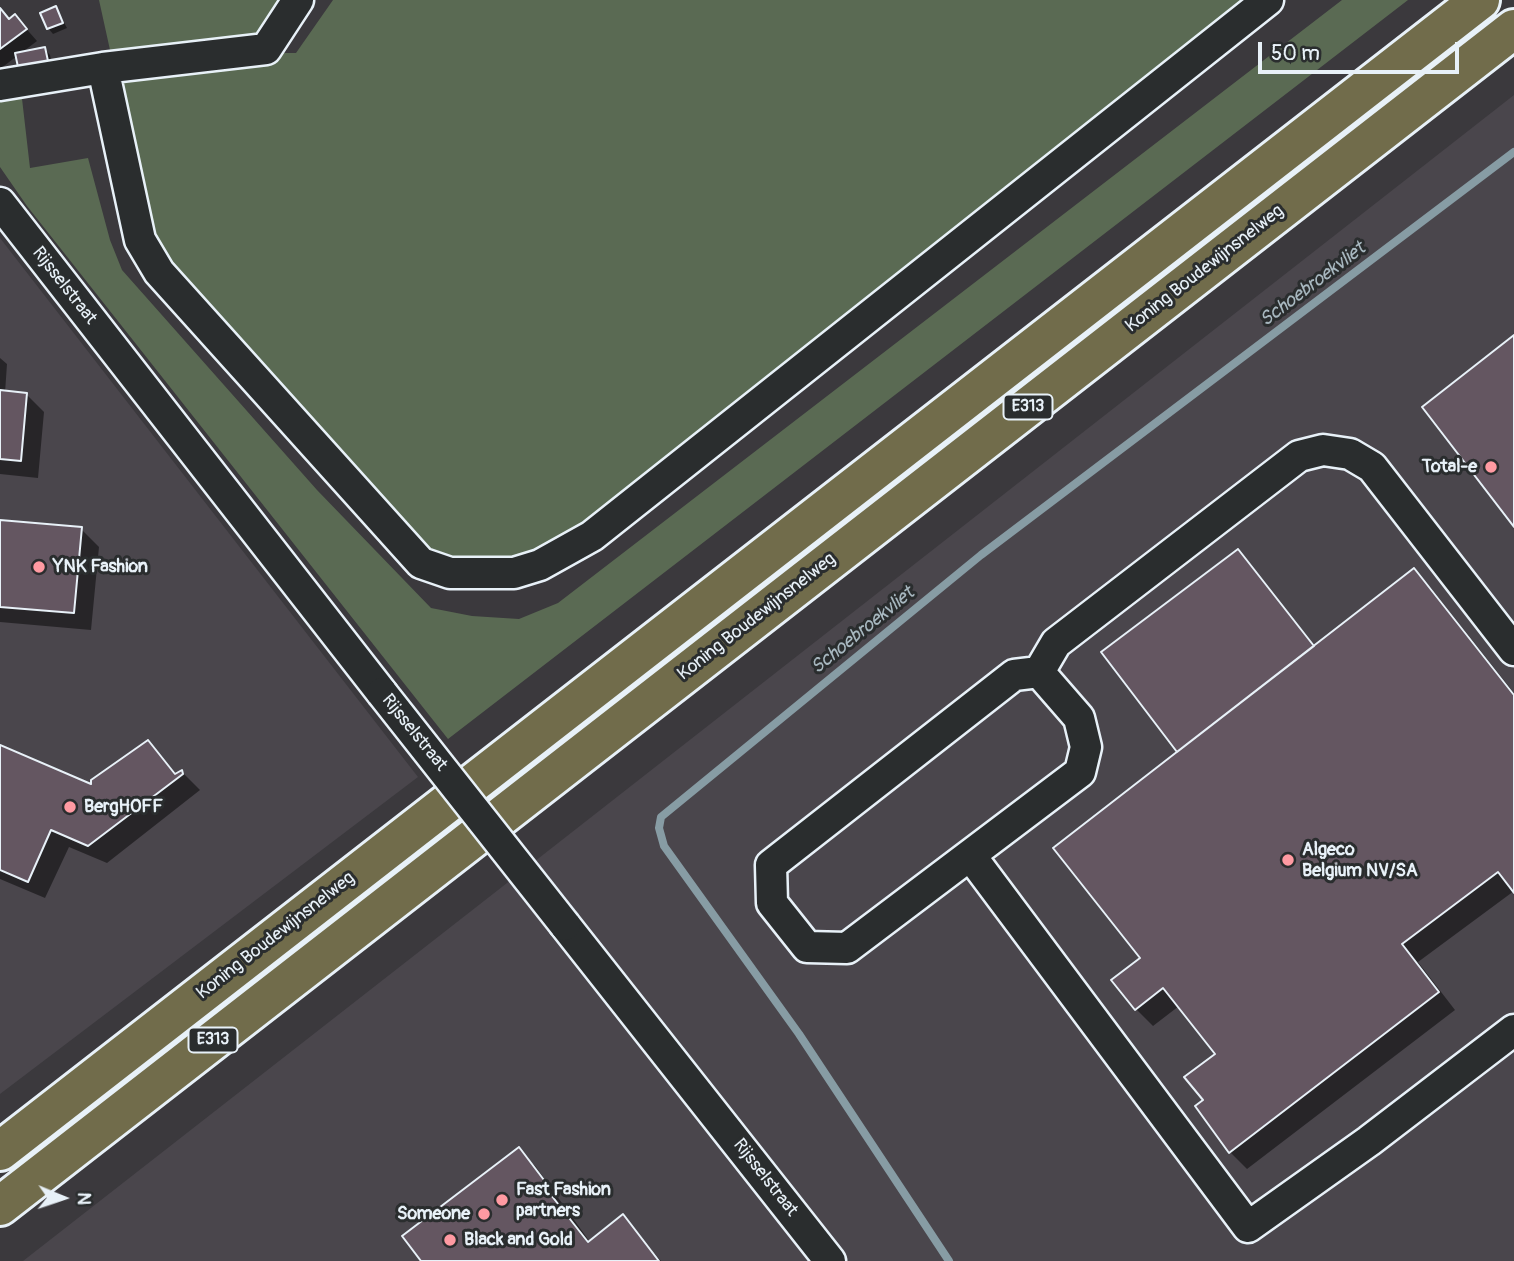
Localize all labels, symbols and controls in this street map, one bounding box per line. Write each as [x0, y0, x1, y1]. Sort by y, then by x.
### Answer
scale bar [1262, 28, 1463, 72]
text: 50 m [1271, 40, 1320, 67]
street label: Koning Boudewijnsnelweg [1122, 201, 1288, 337]
water label: Schoebroekvliet [1256, 238, 1370, 332]
street label: Rijsselstraat [27, 243, 101, 329]
road number: E313 [1004, 394, 1052, 420]
place label: Total-e [1422, 456, 1477, 478]
marker: Total-e [1483, 459, 1499, 475]
street label: Koning Boudewijnsnelweg [674, 549, 840, 685]
place label: YNK Fashion [53, 556, 148, 578]
marker: YNK Fashion [31, 559, 47, 575]
water label: Schoebroekvliet [807, 583, 919, 679]
street label: Rijsselstraat [376, 690, 452, 776]
place label: BergHOFF [84, 796, 163, 818]
marker: BergHOFF [62, 799, 78, 815]
place label: Algeco Belgium NV/SA [1302, 839, 1418, 882]
marker: Algeco Belgium NV/SA [1280, 852, 1296, 868]
street label: Koning Boudewijnsnelweg [193, 868, 359, 1004]
road number: E313 [188, 1028, 238, 1052]
street label: Rijsselstraat [728, 1135, 802, 1221]
north arrow [28, 1163, 98, 1233]
place label: Fast Fashion partners [516, 1179, 611, 1222]
text: N [72, 1192, 96, 1206]
marker: Fast Fashion partners [494, 1192, 510, 1208]
place label: Someone [397, 1203, 470, 1225]
marker: Someone [476, 1206, 492, 1222]
place label: Black and Gold [464, 1229, 573, 1251]
marker: Black and Gold [442, 1232, 458, 1248]

